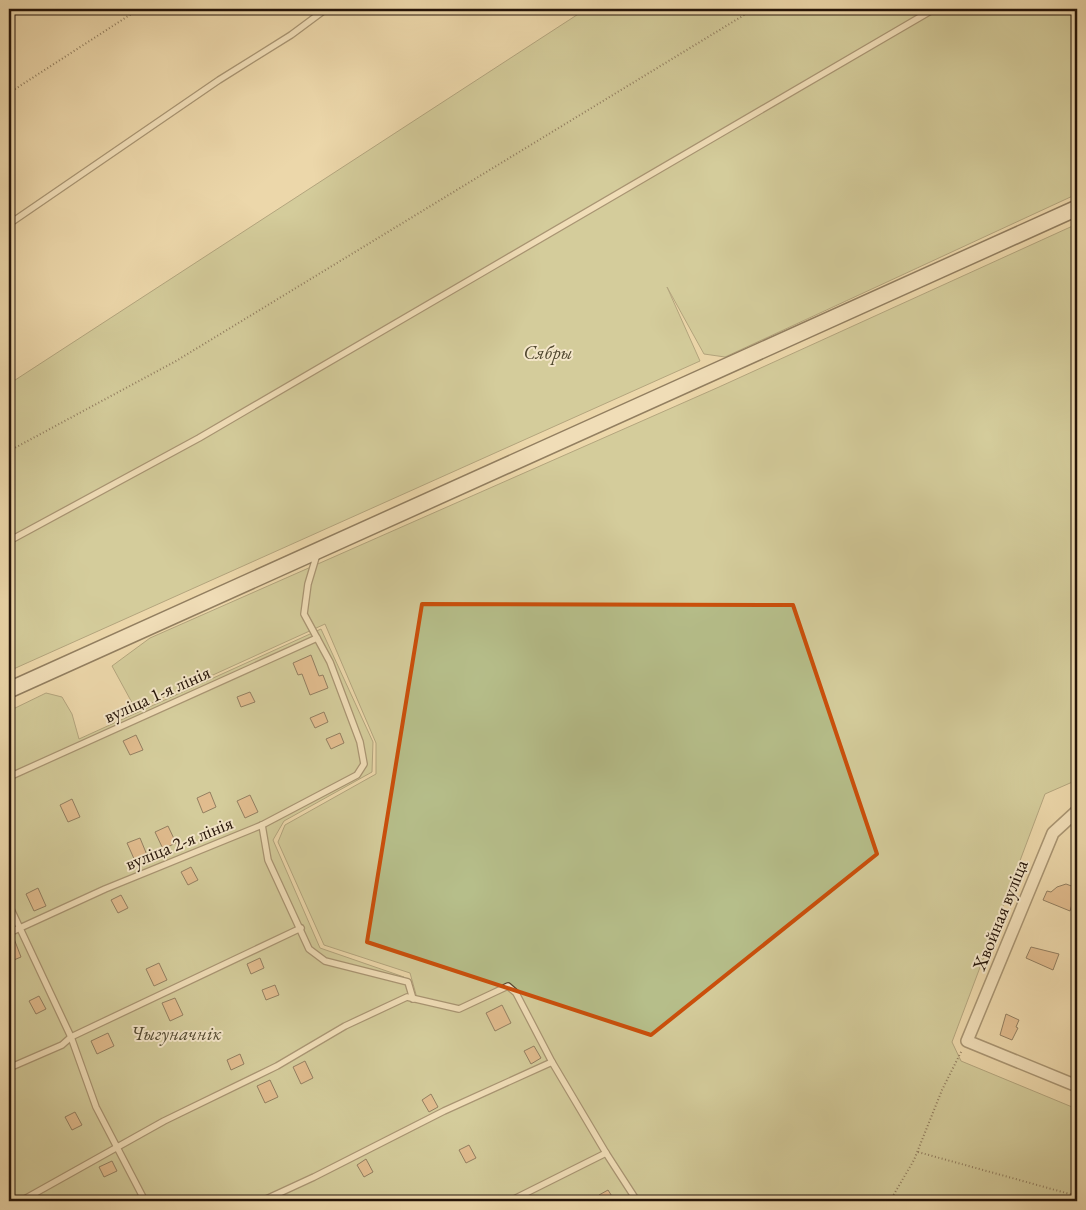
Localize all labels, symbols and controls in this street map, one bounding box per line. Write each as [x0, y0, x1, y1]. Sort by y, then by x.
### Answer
park label: Сябры [524, 340, 572, 365]
street label: вуліца 1-я лінія [100, 659, 215, 729]
street label: вуліца 2-я лінія [121, 810, 237, 876]
street label: Хвойная вуліца [966, 855, 1034, 975]
park label: Чыгуначнік [131, 1021, 222, 1046]

